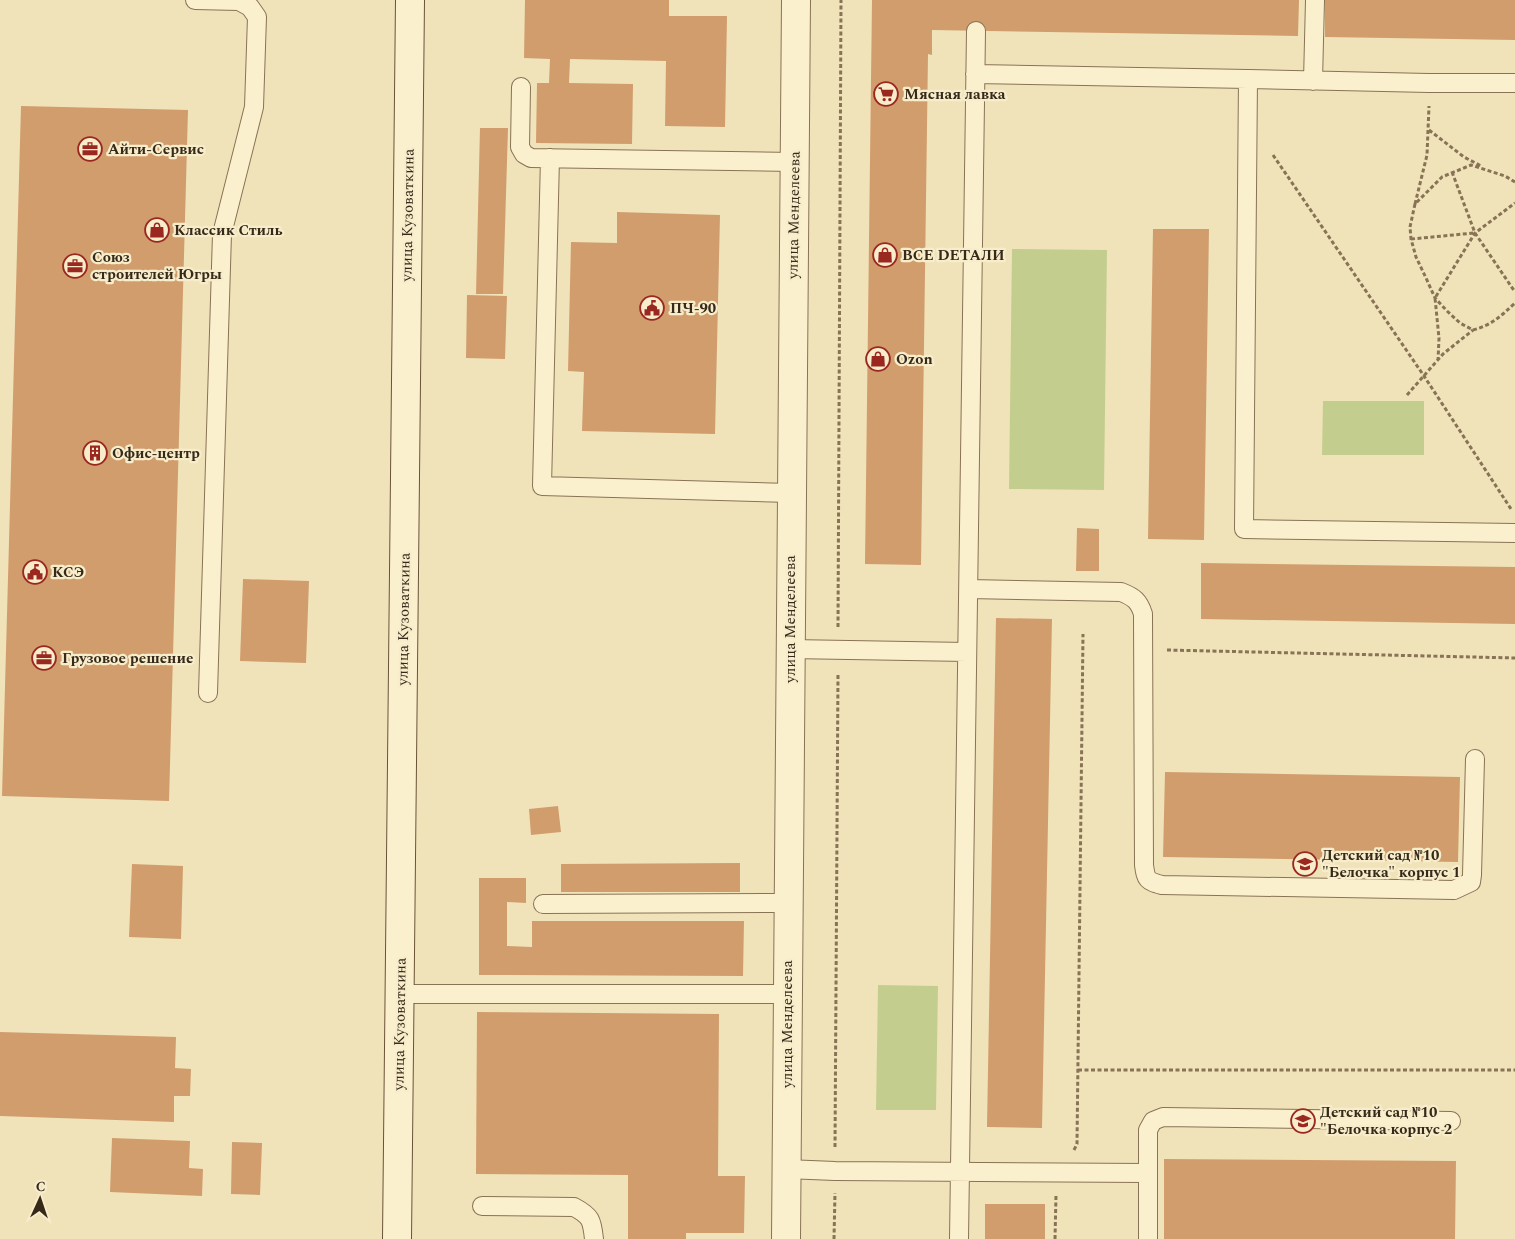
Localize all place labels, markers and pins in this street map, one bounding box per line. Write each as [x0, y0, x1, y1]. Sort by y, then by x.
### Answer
supermarket icon: Мясная лавка [873, 81, 899, 107]
place label: Мясная лавка [904, 83, 1006, 106]
office icon: Айти-Сервис [77, 136, 103, 162]
place label: Айти-Сервис [108, 138, 204, 161]
shop icon: Классик Стиль [144, 217, 170, 243]
place label: Классик Стиль [174, 219, 282, 242]
shop icon: ВСЕ DEТАЛИ [872, 242, 898, 268]
place label: ВСЕ DEТАЛИ [902, 244, 1005, 267]
place label: Союз строителей Югры [92, 246, 222, 286]
office icon: Союз строителей Югры [62, 253, 88, 279]
public building icon: ПЧ-90 [639, 295, 665, 321]
place label: ПЧ-90 [670, 297, 716, 320]
shop icon: Ozon [865, 346, 891, 372]
place label: Ozon [896, 348, 933, 371]
building icon: Офис-центр [82, 440, 108, 466]
place label: Офис-центр [112, 442, 200, 465]
public building icon: КСЭ [22, 559, 48, 585]
place label: КСЭ [52, 561, 84, 584]
office icon: Грузовое решение [31, 645, 57, 671]
place label: Грузовое решение [62, 647, 194, 670]
place label: Детский сад №10 "Белочка" корпус 1 [1322, 844, 1460, 884]
school or university icon: Детский сад №10 "Белочка" корпус 1 [1292, 851, 1318, 877]
place label: Детский сад №10 "Белочка корпус 2 [1320, 1101, 1452, 1141]
school or university icon: Детский сад №10 "Белочка корпус 2 [1290, 1108, 1316, 1134]

